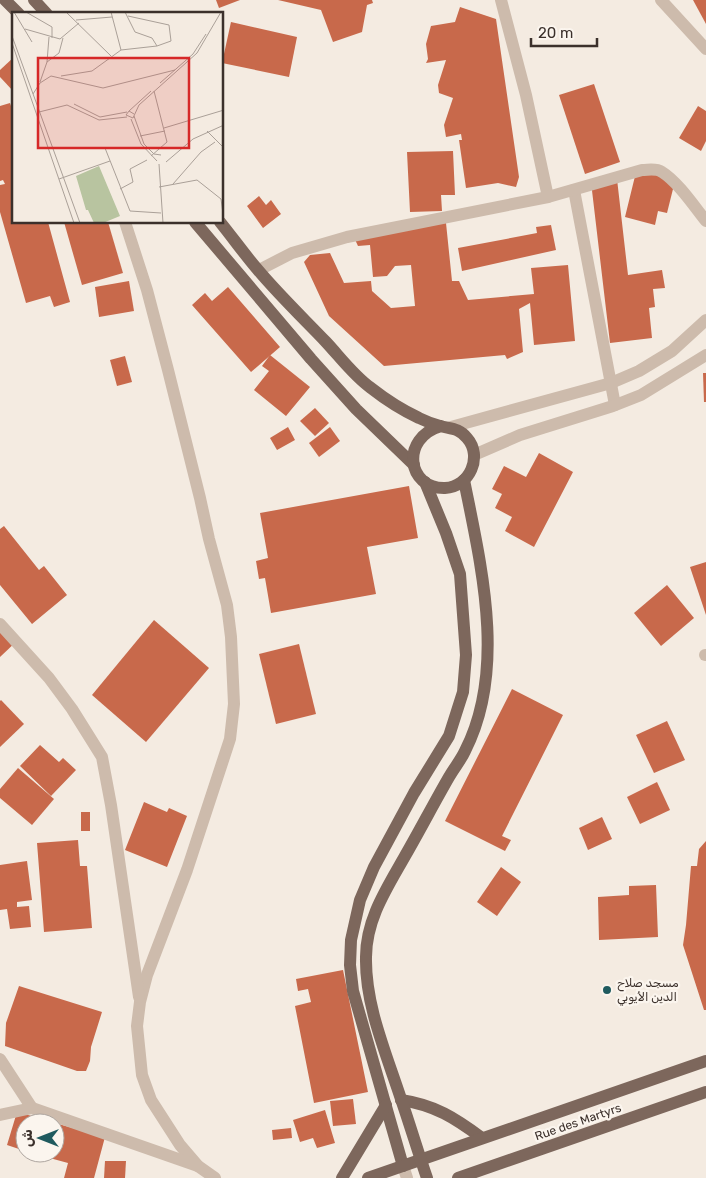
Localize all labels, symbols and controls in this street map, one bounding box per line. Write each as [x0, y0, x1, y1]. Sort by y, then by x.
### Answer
inset map [12, 12, 224, 224]
scale bar [531, 15, 597, 47]
text: 20 m [538, 24, 573, 42]
place label: مسجد صلاح الدين الأيوبي [617, 976, 679, 1006]
marker: مسجد صلاح الدين الأيوبي [601, 984, 613, 996]
street label: Rue des Martyrs [533, 1101, 623, 1143]
north arrow [15, 1113, 65, 1163]
text: ش [19, 1129, 36, 1147]

